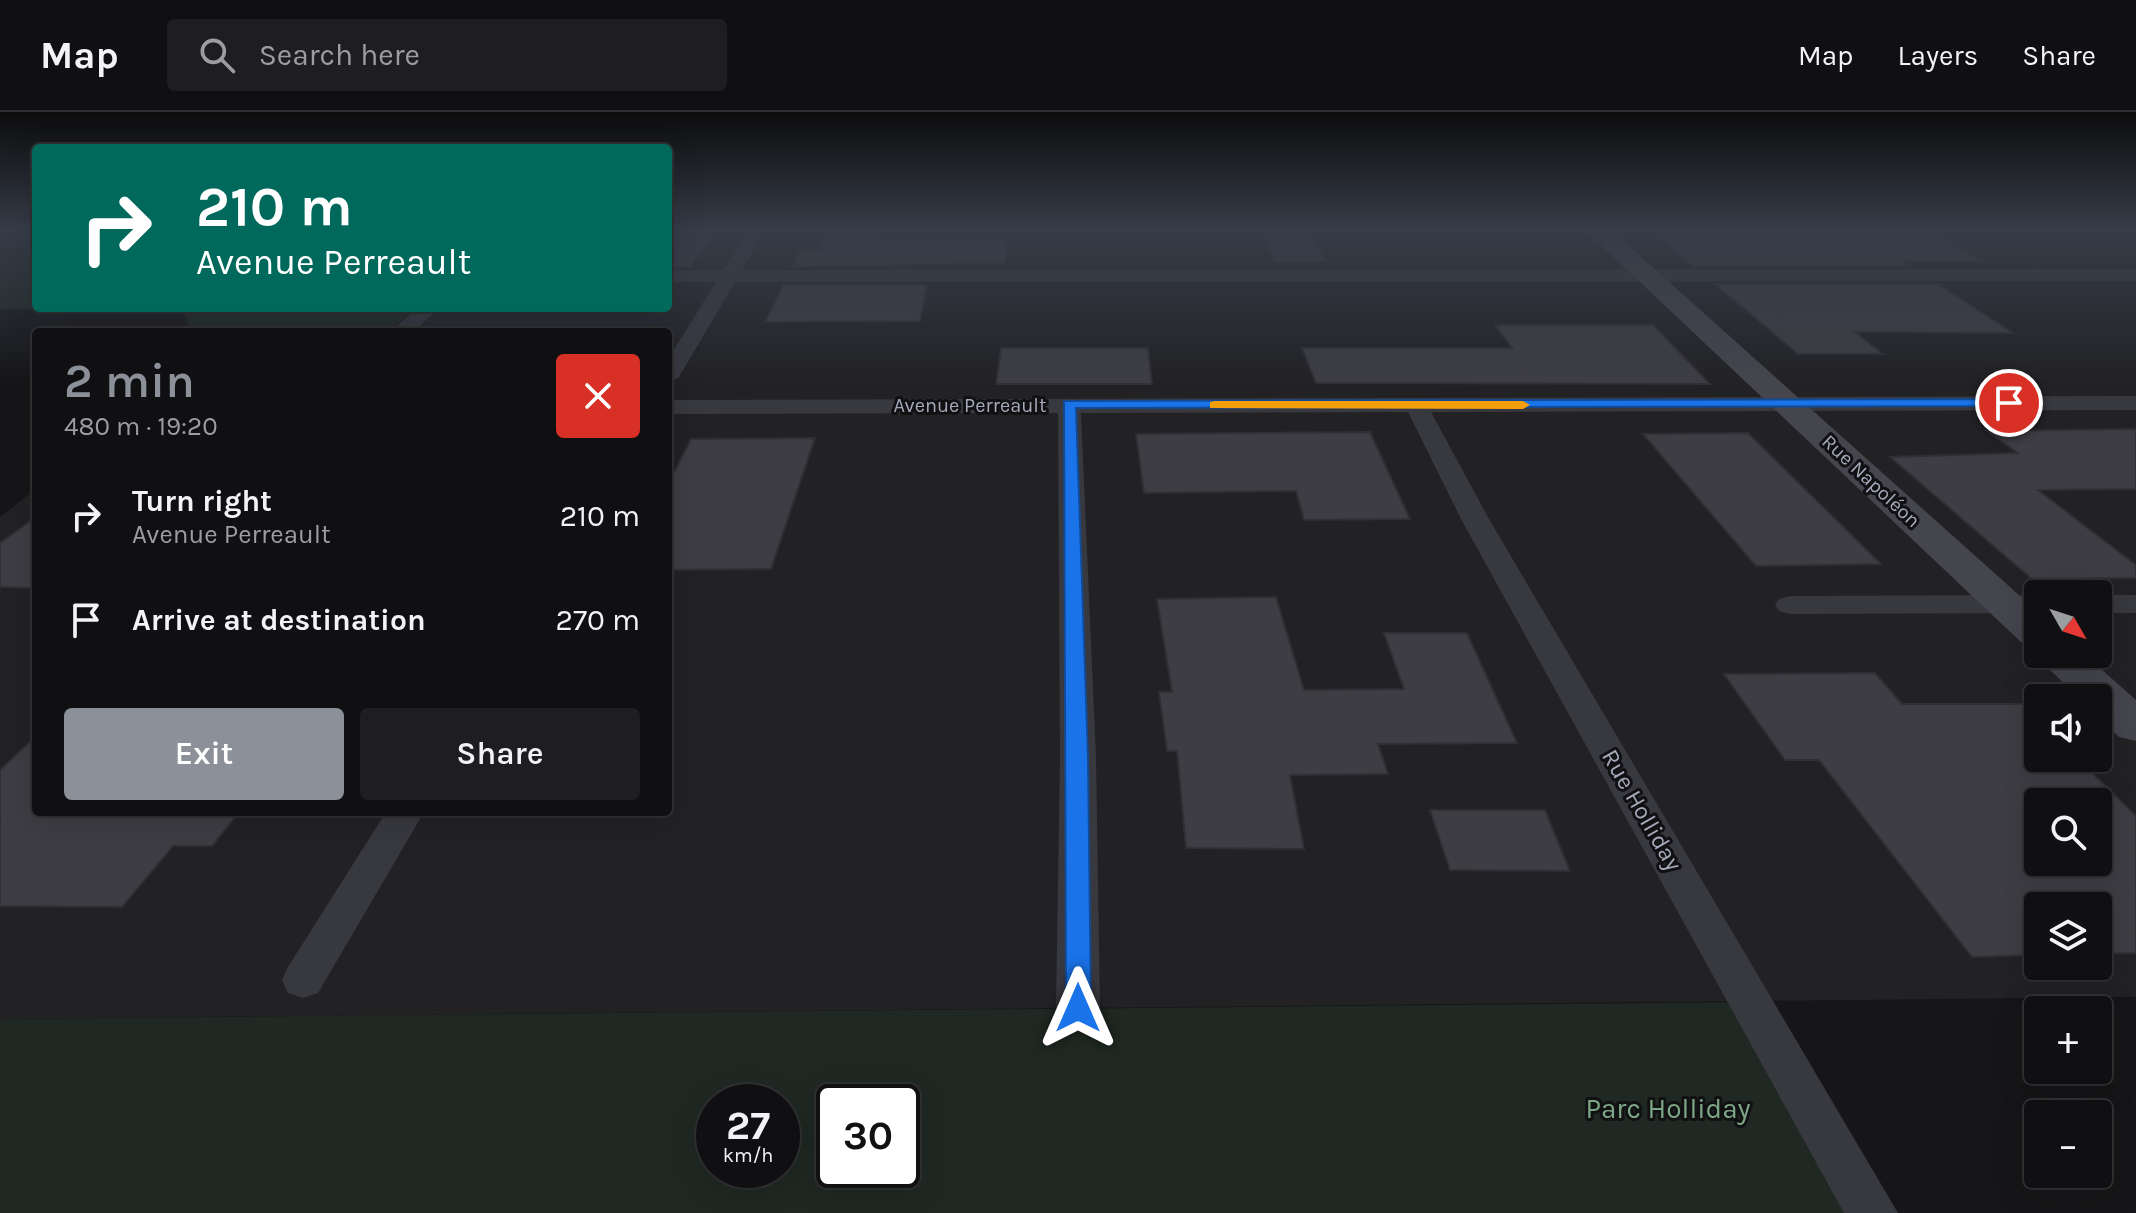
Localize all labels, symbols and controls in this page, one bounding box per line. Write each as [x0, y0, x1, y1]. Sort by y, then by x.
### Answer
search box [167, 19, 727, 91]
text: Map [40, 33, 119, 78]
icon: search [195, 33, 239, 77]
text: Search here [259, 37, 420, 73]
text: Map [1798, 39, 1853, 72]
text: Layers [1897, 39, 1978, 72]
text: Share [2022, 39, 2096, 72]
text: 210 m [196, 174, 353, 239]
icon: right [64, 176, 168, 280]
text: Avenue Perreault [196, 241, 471, 283]
text: 2 min [64, 353, 195, 409]
button: close [556, 354, 640, 438]
pin [1975, 369, 2043, 437]
icon: arrive [1987, 381, 2031, 425]
street label: Avenue Perreault [894, 394, 1047, 417]
text: 480 m · 19:20 [64, 411, 218, 442]
street label: Rue Napoléon [1817, 430, 1925, 532]
text: Turn right [132, 483, 272, 519]
icon: right [64, 494, 108, 538]
text: 210 m [560, 498, 640, 534]
text: Avenue Perreault [132, 519, 331, 550]
north arrow [2024, 580, 2112, 668]
map controls [2024, 580, 2112, 1188]
icon: arrive [64, 598, 108, 642]
text: Arrive at destination [132, 602, 426, 638]
text: 270 m [556, 602, 640, 638]
button: sound [2024, 684, 2112, 772]
button: Exit [64, 708, 344, 800]
button: Share [360, 708, 640, 800]
street label: Rue Holliday [1596, 744, 1688, 876]
button: search [2024, 788, 2112, 876]
button: layers [2024, 892, 2112, 980]
position arrow [1036, 966, 1120, 1050]
button: + [2024, 996, 2112, 1084]
speed limit sign: 30 [816, 1084, 920, 1188]
park label: Parc Holliday [1585, 1092, 1751, 1125]
button: − [2024, 1100, 2112, 1188]
text: 27 [726, 1102, 770, 1149]
text: km/h [723, 1144, 773, 1167]

